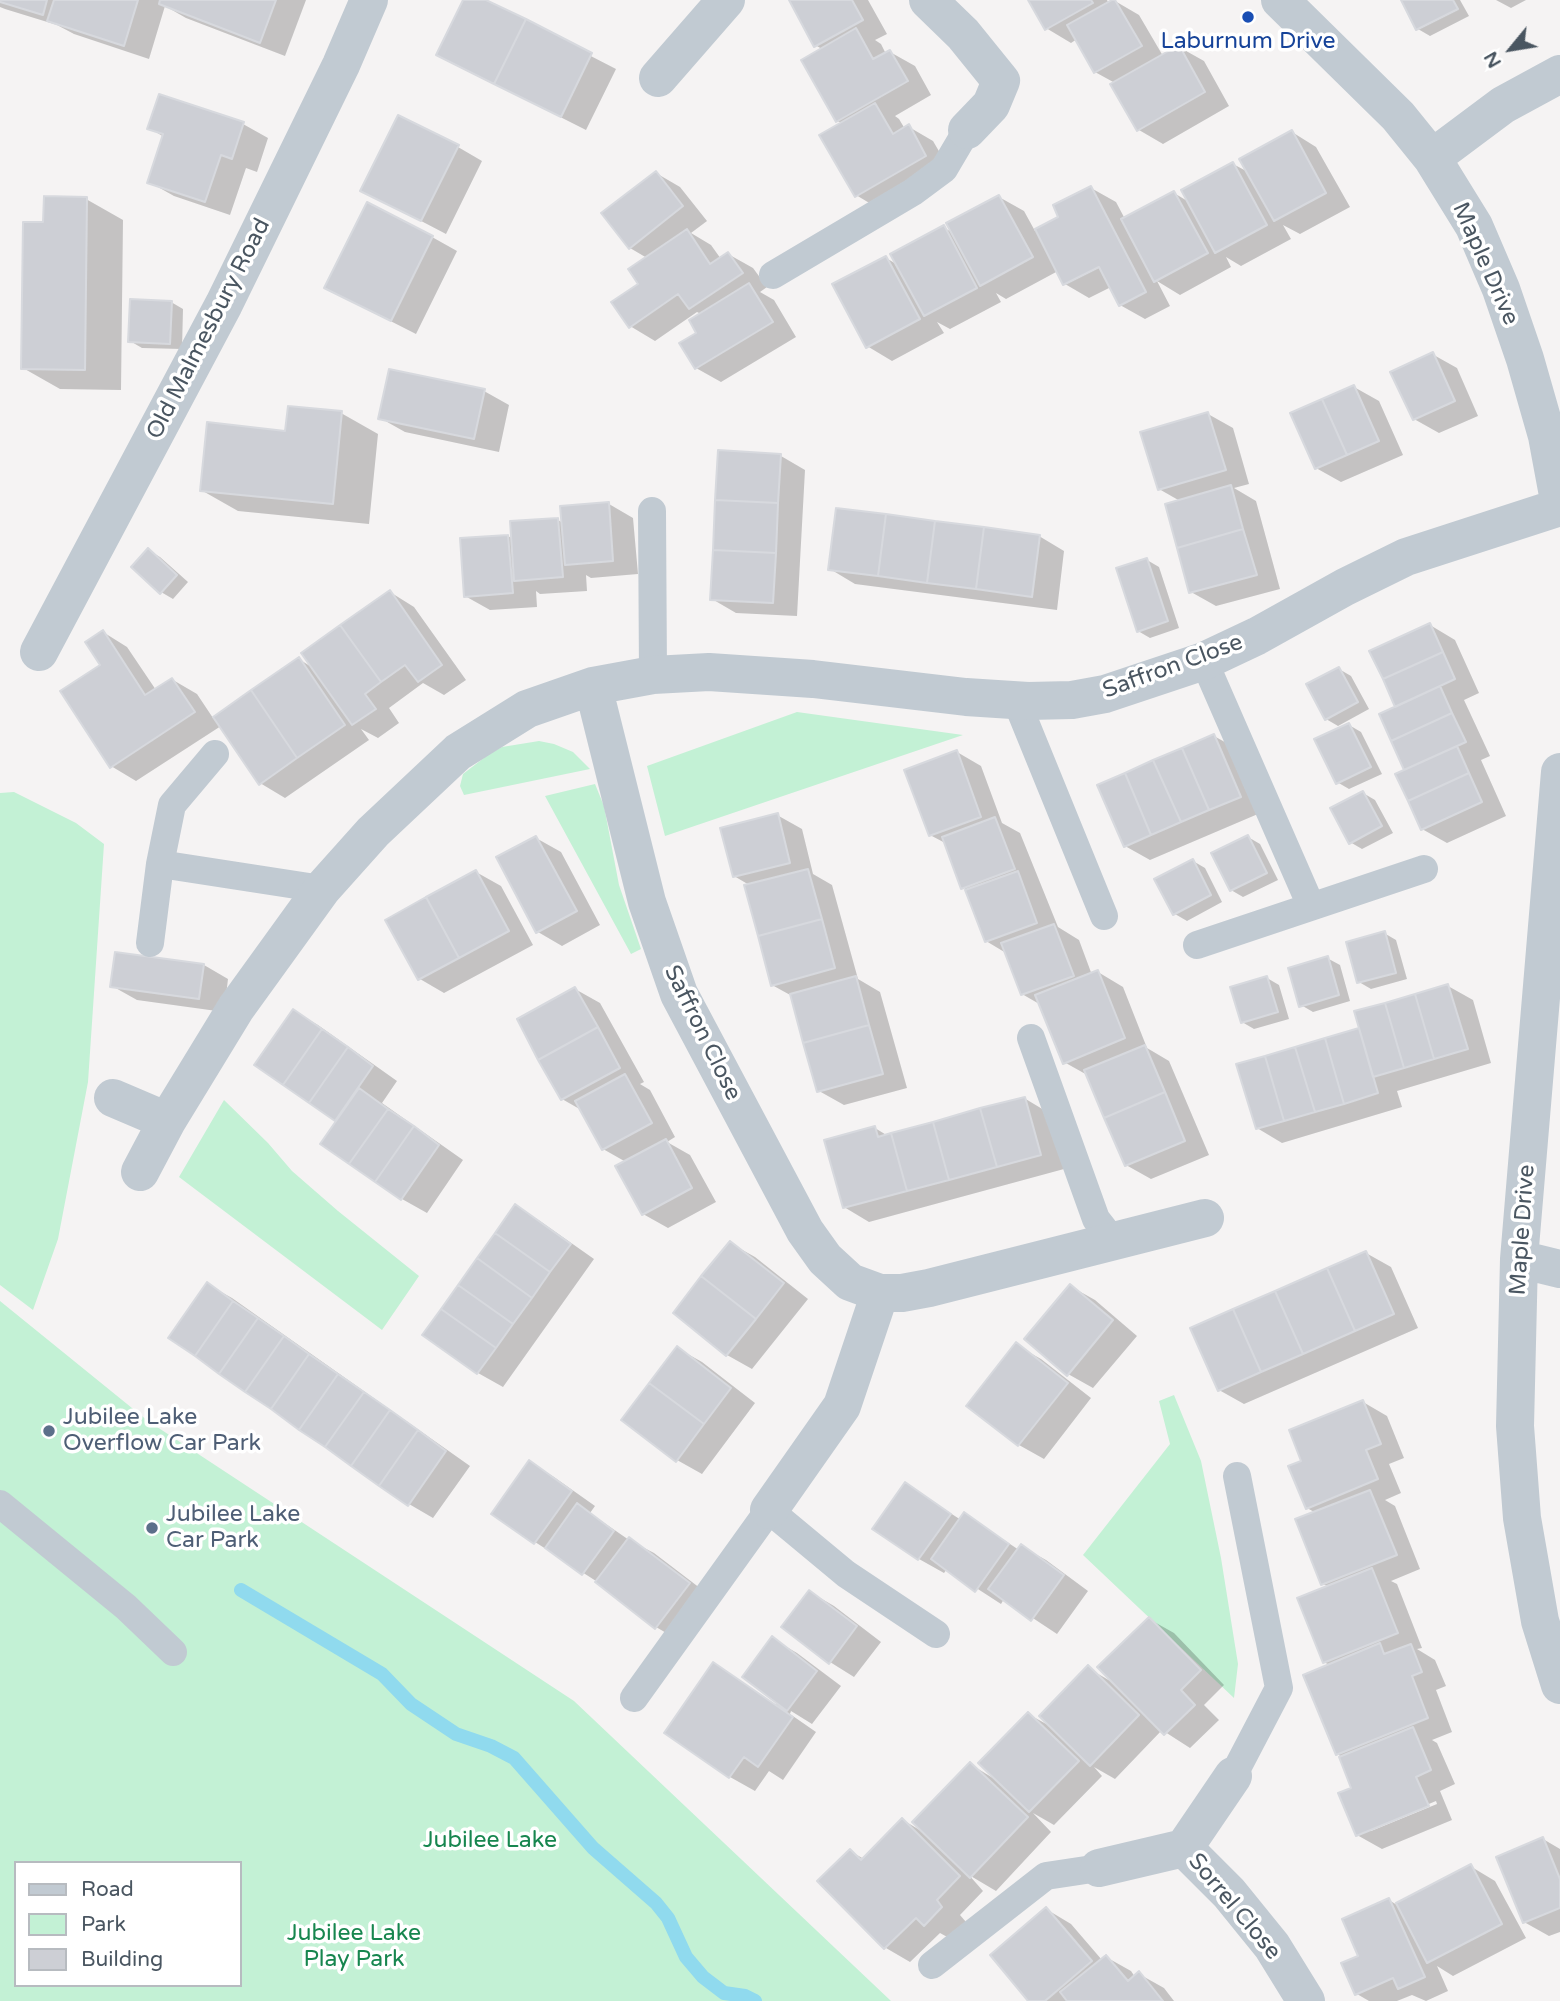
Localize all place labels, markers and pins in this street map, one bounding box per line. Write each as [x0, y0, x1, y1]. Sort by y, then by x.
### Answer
marker: Laburnum Drive [1240, 9, 1256, 25]
place label: Laburnum Drive [1160, 28, 1336, 56]
place label: Jubilee Lake Overflow Car Park [63, 1404, 261, 1458]
marker: Jubilee Lake Overflow Car Park [41, 1423, 57, 1439]
place label: Jubilee Lake Car Park [166, 1501, 300, 1555]
marker: Jubilee Lake Car Park [144, 1520, 160, 1536]

